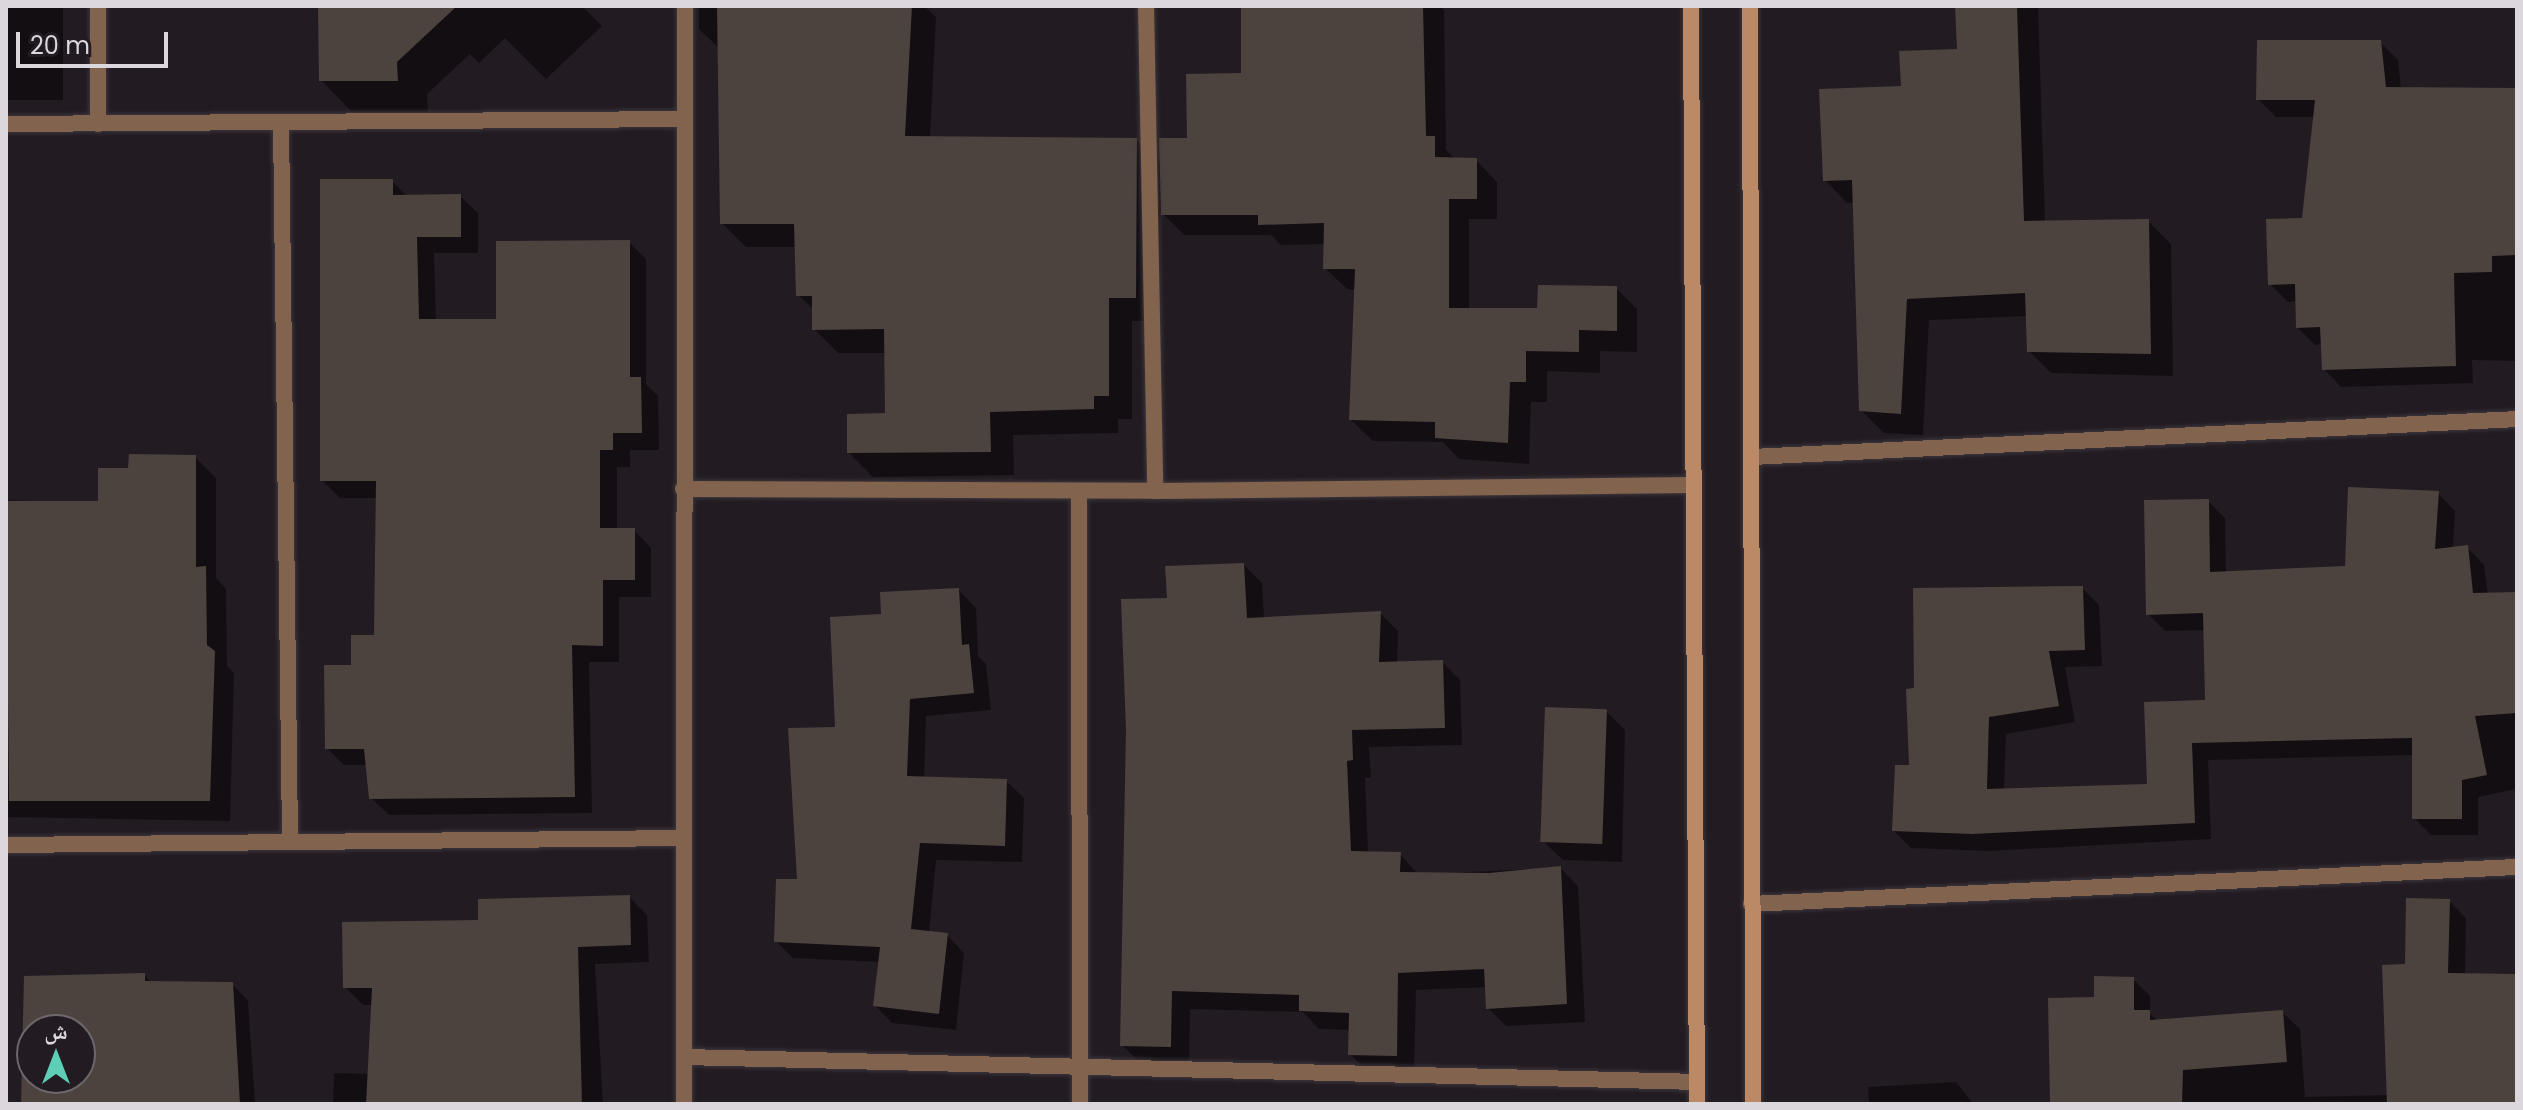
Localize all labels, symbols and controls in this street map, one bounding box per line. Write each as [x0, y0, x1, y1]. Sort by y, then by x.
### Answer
scale bar [20, 16, 172, 66]
text: 20 m [30, 29, 90, 62]
north arrow [16, 1014, 96, 1094]
text: ش [44, 1016, 68, 1047]

